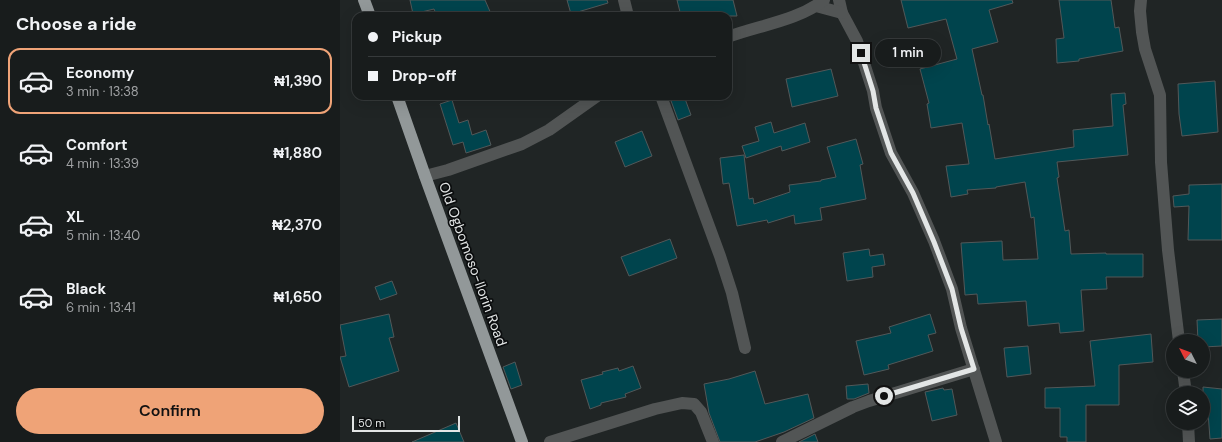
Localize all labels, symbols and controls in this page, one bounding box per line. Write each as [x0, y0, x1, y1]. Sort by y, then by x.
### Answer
text: Choose a ride [16, 12, 137, 36]
text: Pickup [392, 27, 442, 47]
callout: 1 min [875, 39, 941, 67]
route end [852, 44, 870, 62]
text: 1 min [892, 44, 924, 61]
icon: car [18, 63, 54, 99]
text: Economy [66, 63, 134, 83]
text: Drop-off [392, 66, 457, 86]
text: ₦1,390 [274, 71, 322, 91]
text: 3 min · 13:38 [66, 83, 139, 100]
icon: car [18, 135, 54, 171]
text: Comfort [66, 135, 127, 155]
text: ₦1,880 [273, 143, 322, 163]
text: 4 min · 13:39 [66, 155, 139, 172]
street label: Old Ogbomoso-Ilorin Road [435, 179, 511, 349]
icon: car [18, 207, 54, 243]
text: XL [66, 207, 84, 227]
text: ₦2,370 [272, 215, 322, 235]
text: 5 min · 13:40 [66, 227, 140, 244]
icon: car [18, 279, 54, 315]
text: Black [66, 279, 106, 299]
text: ₦1,650 [274, 287, 322, 307]
text: 6 min · 13:41 [66, 299, 136, 316]
north arrow [1166, 334, 1210, 378]
map controls [1166, 334, 1210, 430]
button: layers [1166, 386, 1210, 430]
route start [875, 387, 893, 405]
button: Confirm [16, 388, 324, 434]
scale bar [352, 414, 460, 433]
text: 50 m [358, 416, 385, 430]

